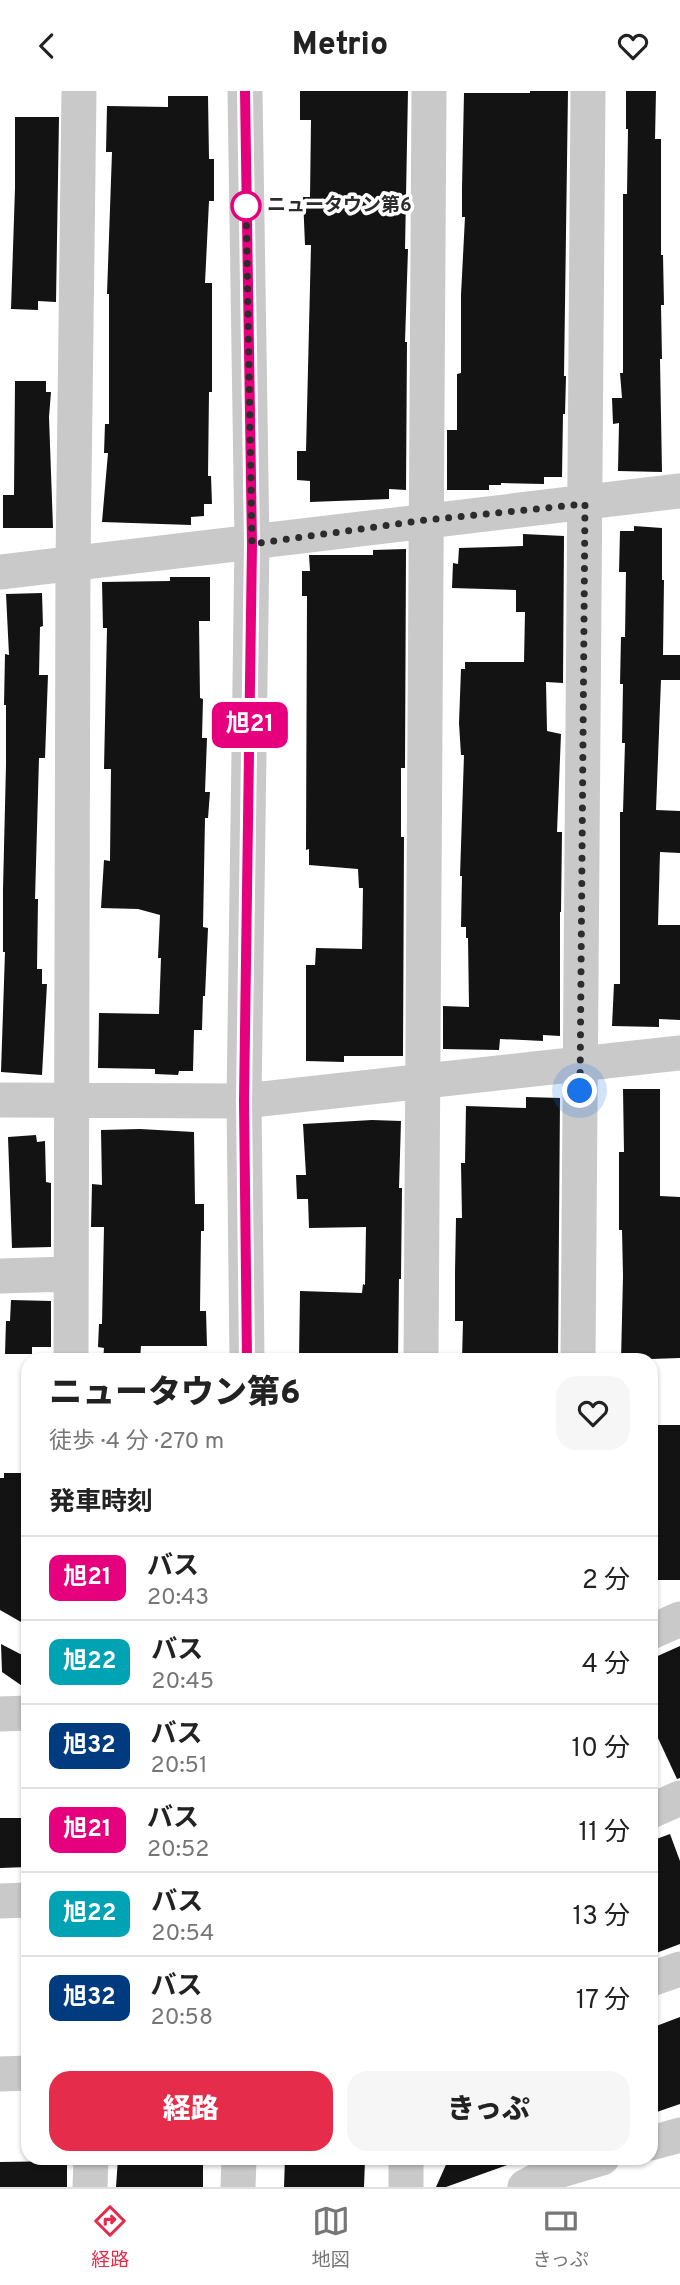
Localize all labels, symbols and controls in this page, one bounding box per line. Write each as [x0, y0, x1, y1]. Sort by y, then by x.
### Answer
text: Metrio [292, 26, 388, 66]
icon: back [28, 27, 66, 65]
icon: heart [614, 27, 652, 65]
marker: ニュータウン第6 [231, 191, 261, 221]
place label: ニュータウン第6 [267, 194, 412, 218]
line badge: 旭21 [210, 702, 290, 748]
text: 旭21 [226, 710, 274, 740]
your location [562, 1073, 597, 1108]
text: ニュータウン第6 [49, 1374, 300, 1416]
button: heart [556, 1376, 630, 1450]
text: 徒歩 · 4 分 · 270 m [49, 1428, 224, 1457]
text: 発車時刻 [49, 1487, 153, 1520]
text: バス [147, 1551, 199, 1584]
text: 旭21 [63, 1563, 112, 1593]
text: 2 分 [582, 1565, 630, 1598]
text: 20:43 [147, 1584, 209, 1613]
text: バス [151, 1635, 203, 1668]
text: 旭22 [63, 1647, 116, 1677]
text: 4 分 [582, 1649, 630, 1682]
text: 20:45 [151, 1668, 214, 1697]
text: バス [151, 1719, 203, 1752]
text: 旭32 [63, 1731, 116, 1761]
text: 10 分 [571, 1733, 630, 1766]
text: 20:51 [151, 1752, 207, 1781]
text: バス [147, 1803, 199, 1836]
text: 旭21 [63, 1815, 112, 1845]
text: 11 分 [578, 1817, 630, 1850]
text: 20:52 [147, 1836, 209, 1865]
text: バス [151, 1887, 203, 1920]
text: 旭22 [63, 1899, 116, 1929]
text: 13 分 [573, 1901, 630, 1934]
text: 20:54 [151, 1920, 214, 1949]
text: バス [151, 1971, 203, 2004]
text: 旭32 [63, 1983, 116, 2013]
text: 17 分 [576, 1985, 630, 2018]
text: 20:58 [151, 2004, 213, 2033]
button: 経路 [49, 2071, 333, 2151]
button: きっぷ [347, 2071, 630, 2151]
tab: 経路 [91, 2202, 129, 2273]
tab: 地図 [312, 2202, 350, 2273]
tab: きっぷ [532, 2202, 589, 2273]

